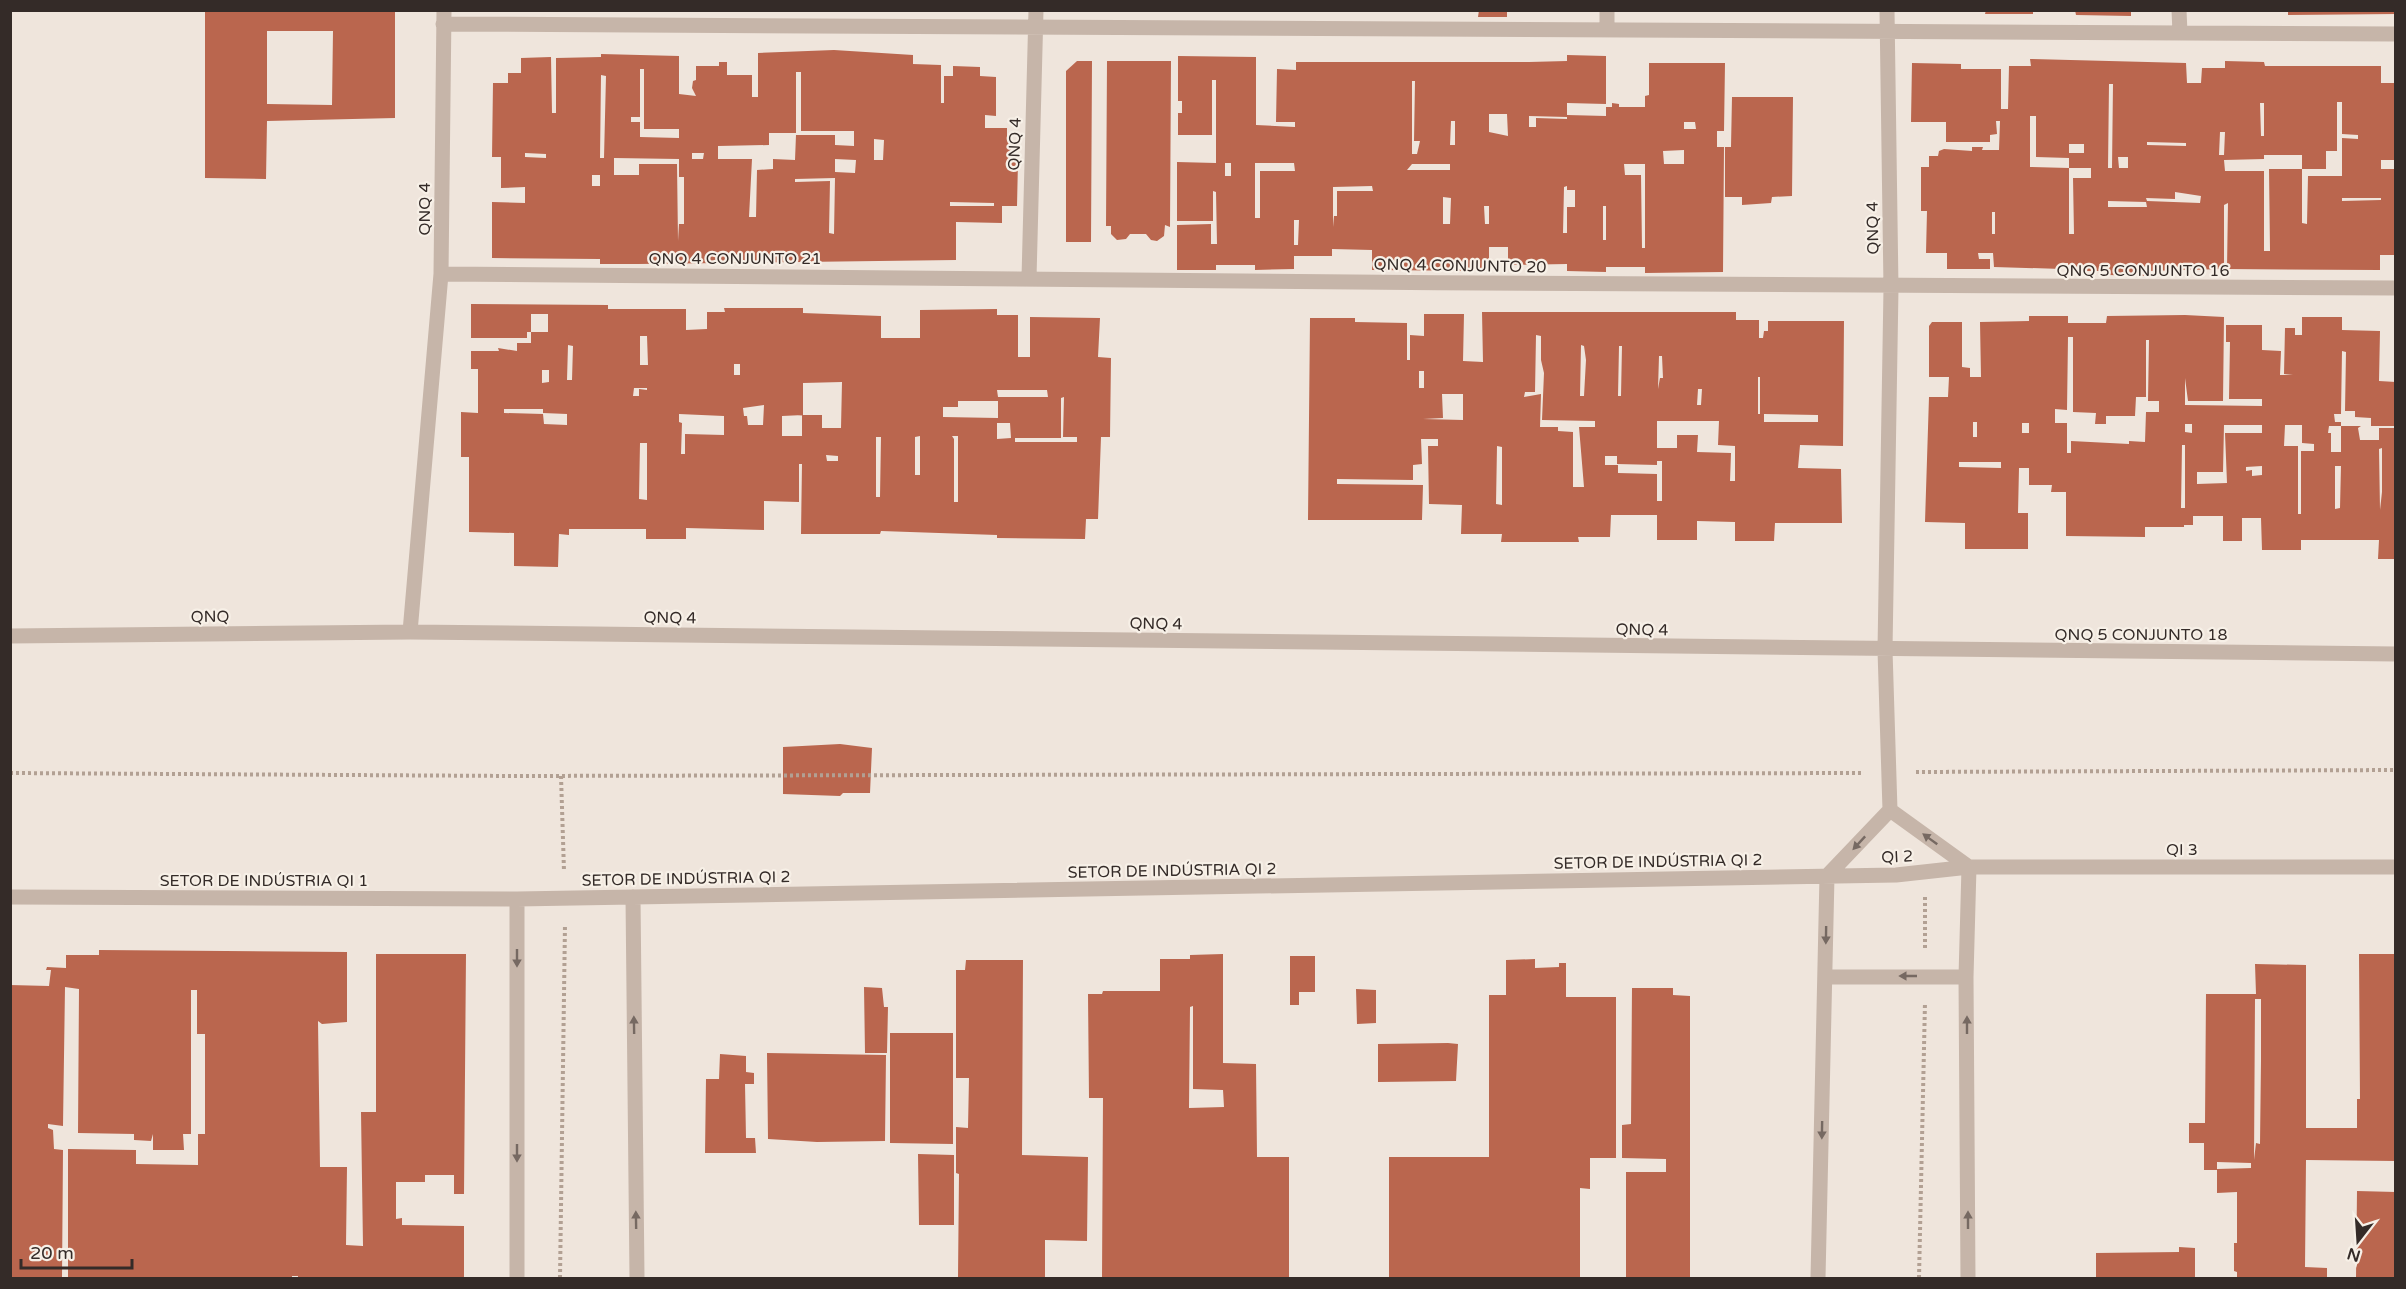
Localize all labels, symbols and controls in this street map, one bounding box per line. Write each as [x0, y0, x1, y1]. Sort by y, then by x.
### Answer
street label: QNQ 4 [1004, 117, 1026, 171]
street label: QNQ 4 [415, 182, 435, 236]
street label: QNQ 4 [1863, 201, 1883, 255]
street label: QNQ 4 CONJUNTO 21 [649, 249, 821, 269]
street label: QNQ 4 CONJUNTO 20 [1373, 254, 1547, 278]
street label: QNQ 5 CONJUNTO 16 [2057, 261, 2229, 281]
street label: QNQ [190, 607, 230, 627]
street label: QNQ 4 [643, 608, 697, 628]
street label: QNQ 4 [1129, 614, 1183, 634]
street label: QNQ 4 [1615, 620, 1669, 640]
street label: QNQ 5 CONJUNTO 18 [2055, 625, 2227, 645]
one-way arrow [1922, 833, 1937, 845]
one-way arrow [1852, 836, 1866, 850]
street label: QI 3 [2166, 840, 2198, 860]
street label: QI 2 [1881, 846, 1913, 868]
street label: SETOR DE INDÚSTRIA QI 2 [1553, 850, 1763, 874]
street label: SETOR DE INDÚSTRIA QI 2 [1067, 859, 1277, 883]
street label: SETOR DE INDÚSTRIA QI 2 [581, 867, 791, 891]
street label: SETOR DE INDÚSTRIA QI 1 [160, 871, 368, 891]
one-way arrow [1821, 925, 1831, 944]
one-way arrow [512, 948, 522, 967]
one-way arrow [1898, 971, 1917, 981]
one-way arrow [630, 1016, 639, 1035]
one-way arrow [1962, 1016, 1971, 1035]
one-way arrow [1817, 1120, 1826, 1139]
one-way arrow [512, 1143, 522, 1162]
one-way arrow [631, 1211, 641, 1230]
one-way arrow [1963, 1211, 1972, 1230]
north arrow [2328, 1211, 2388, 1271]
scale bar [21, 1232, 132, 1270]
text: 20 m [30, 1242, 74, 1264]
text: N [2345, 1243, 2363, 1266]

